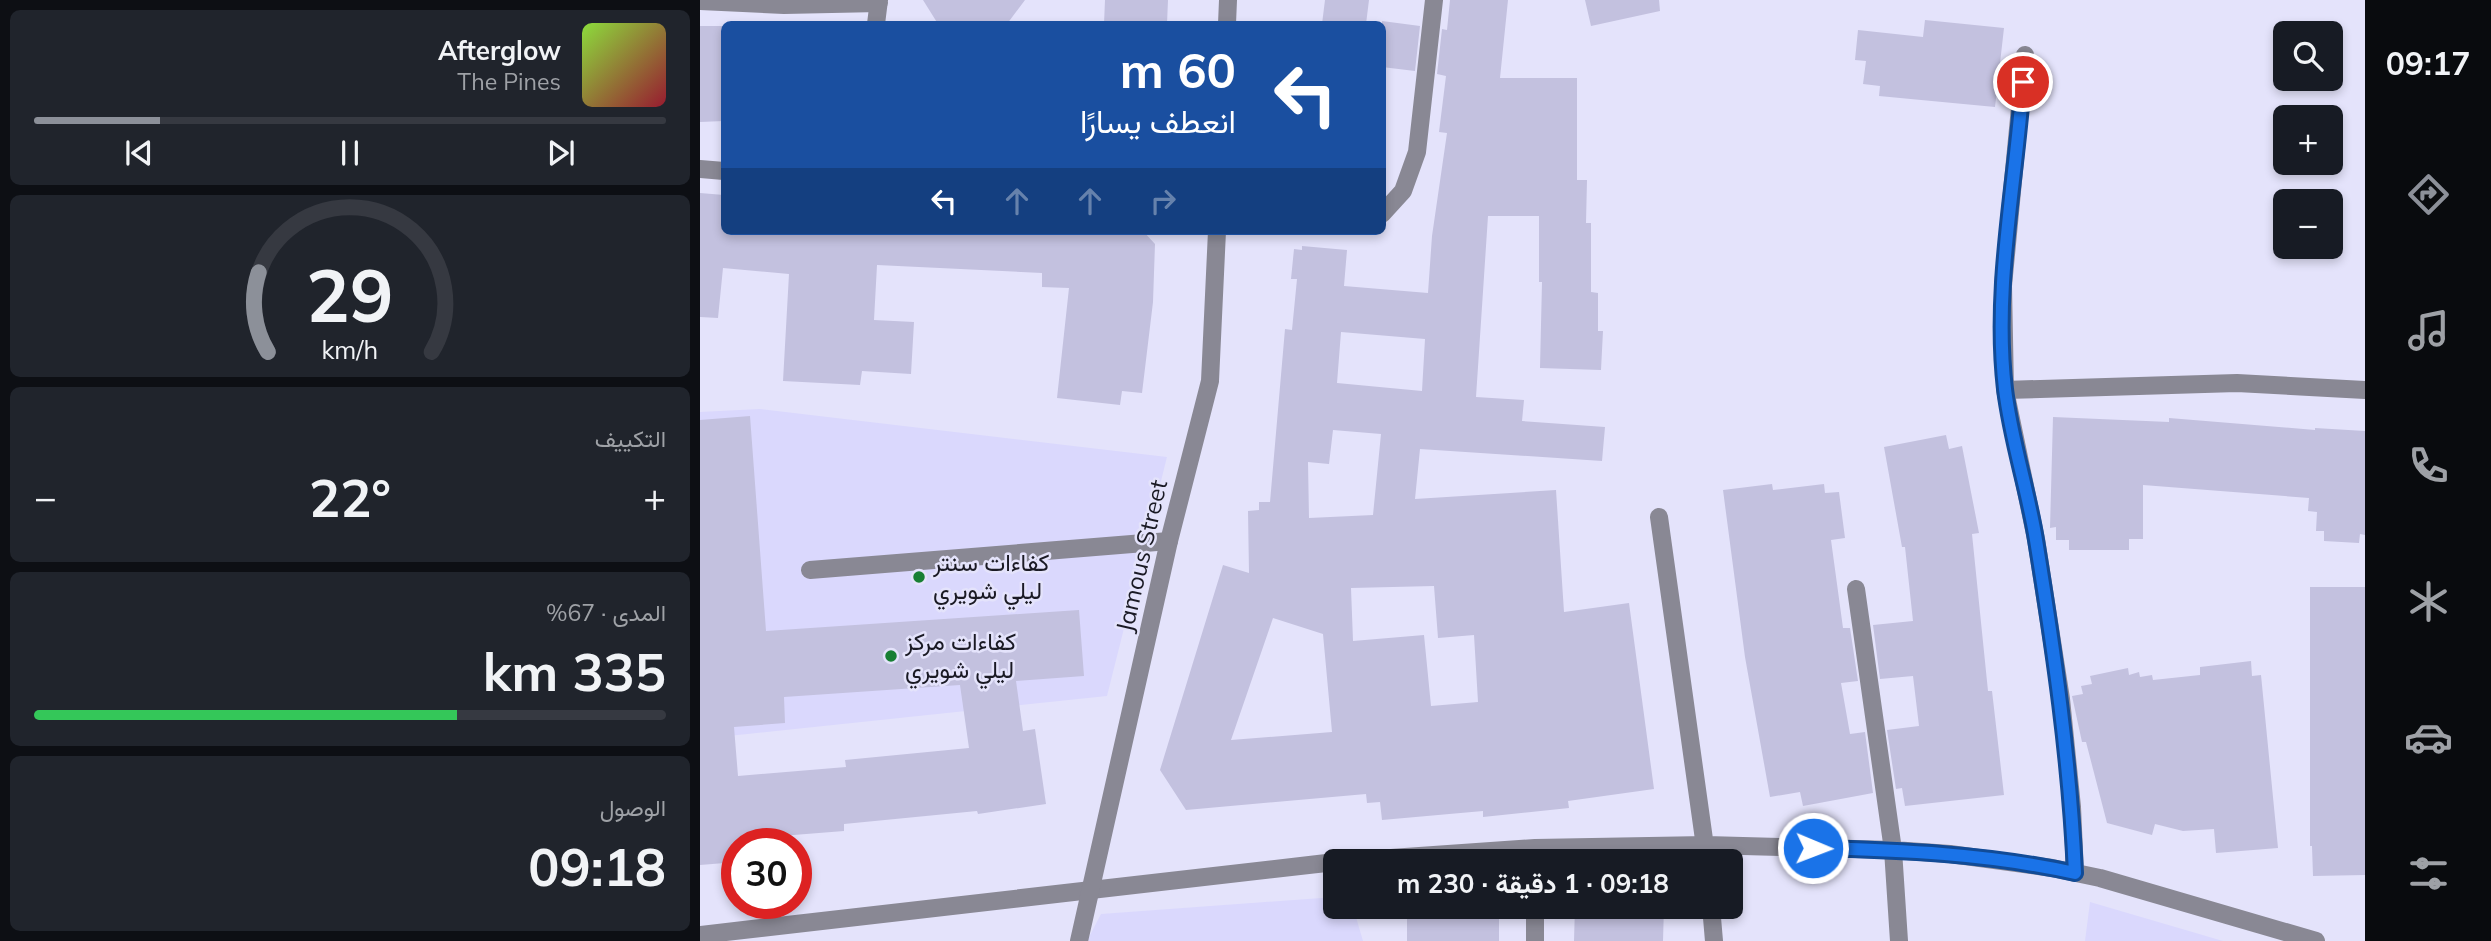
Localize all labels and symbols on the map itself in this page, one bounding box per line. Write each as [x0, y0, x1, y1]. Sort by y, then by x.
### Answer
pin [1993, 52, 2053, 112]
street label: Jamous Street [1109, 477, 1173, 635]
place label: كفاءات سنتر ليلي شويري [932, 547, 1049, 610]
marker: كفاءات سنتر ليلي شويري [911, 569, 927, 585]
place label: كفاءات مركز ليلي شويري [904, 626, 1016, 689]
marker: كفاءات مركز ليلي شويري [883, 648, 899, 664]
position arrow [1776, 811, 1850, 885]
speed limit sign: 30 [721, 828, 812, 919]

